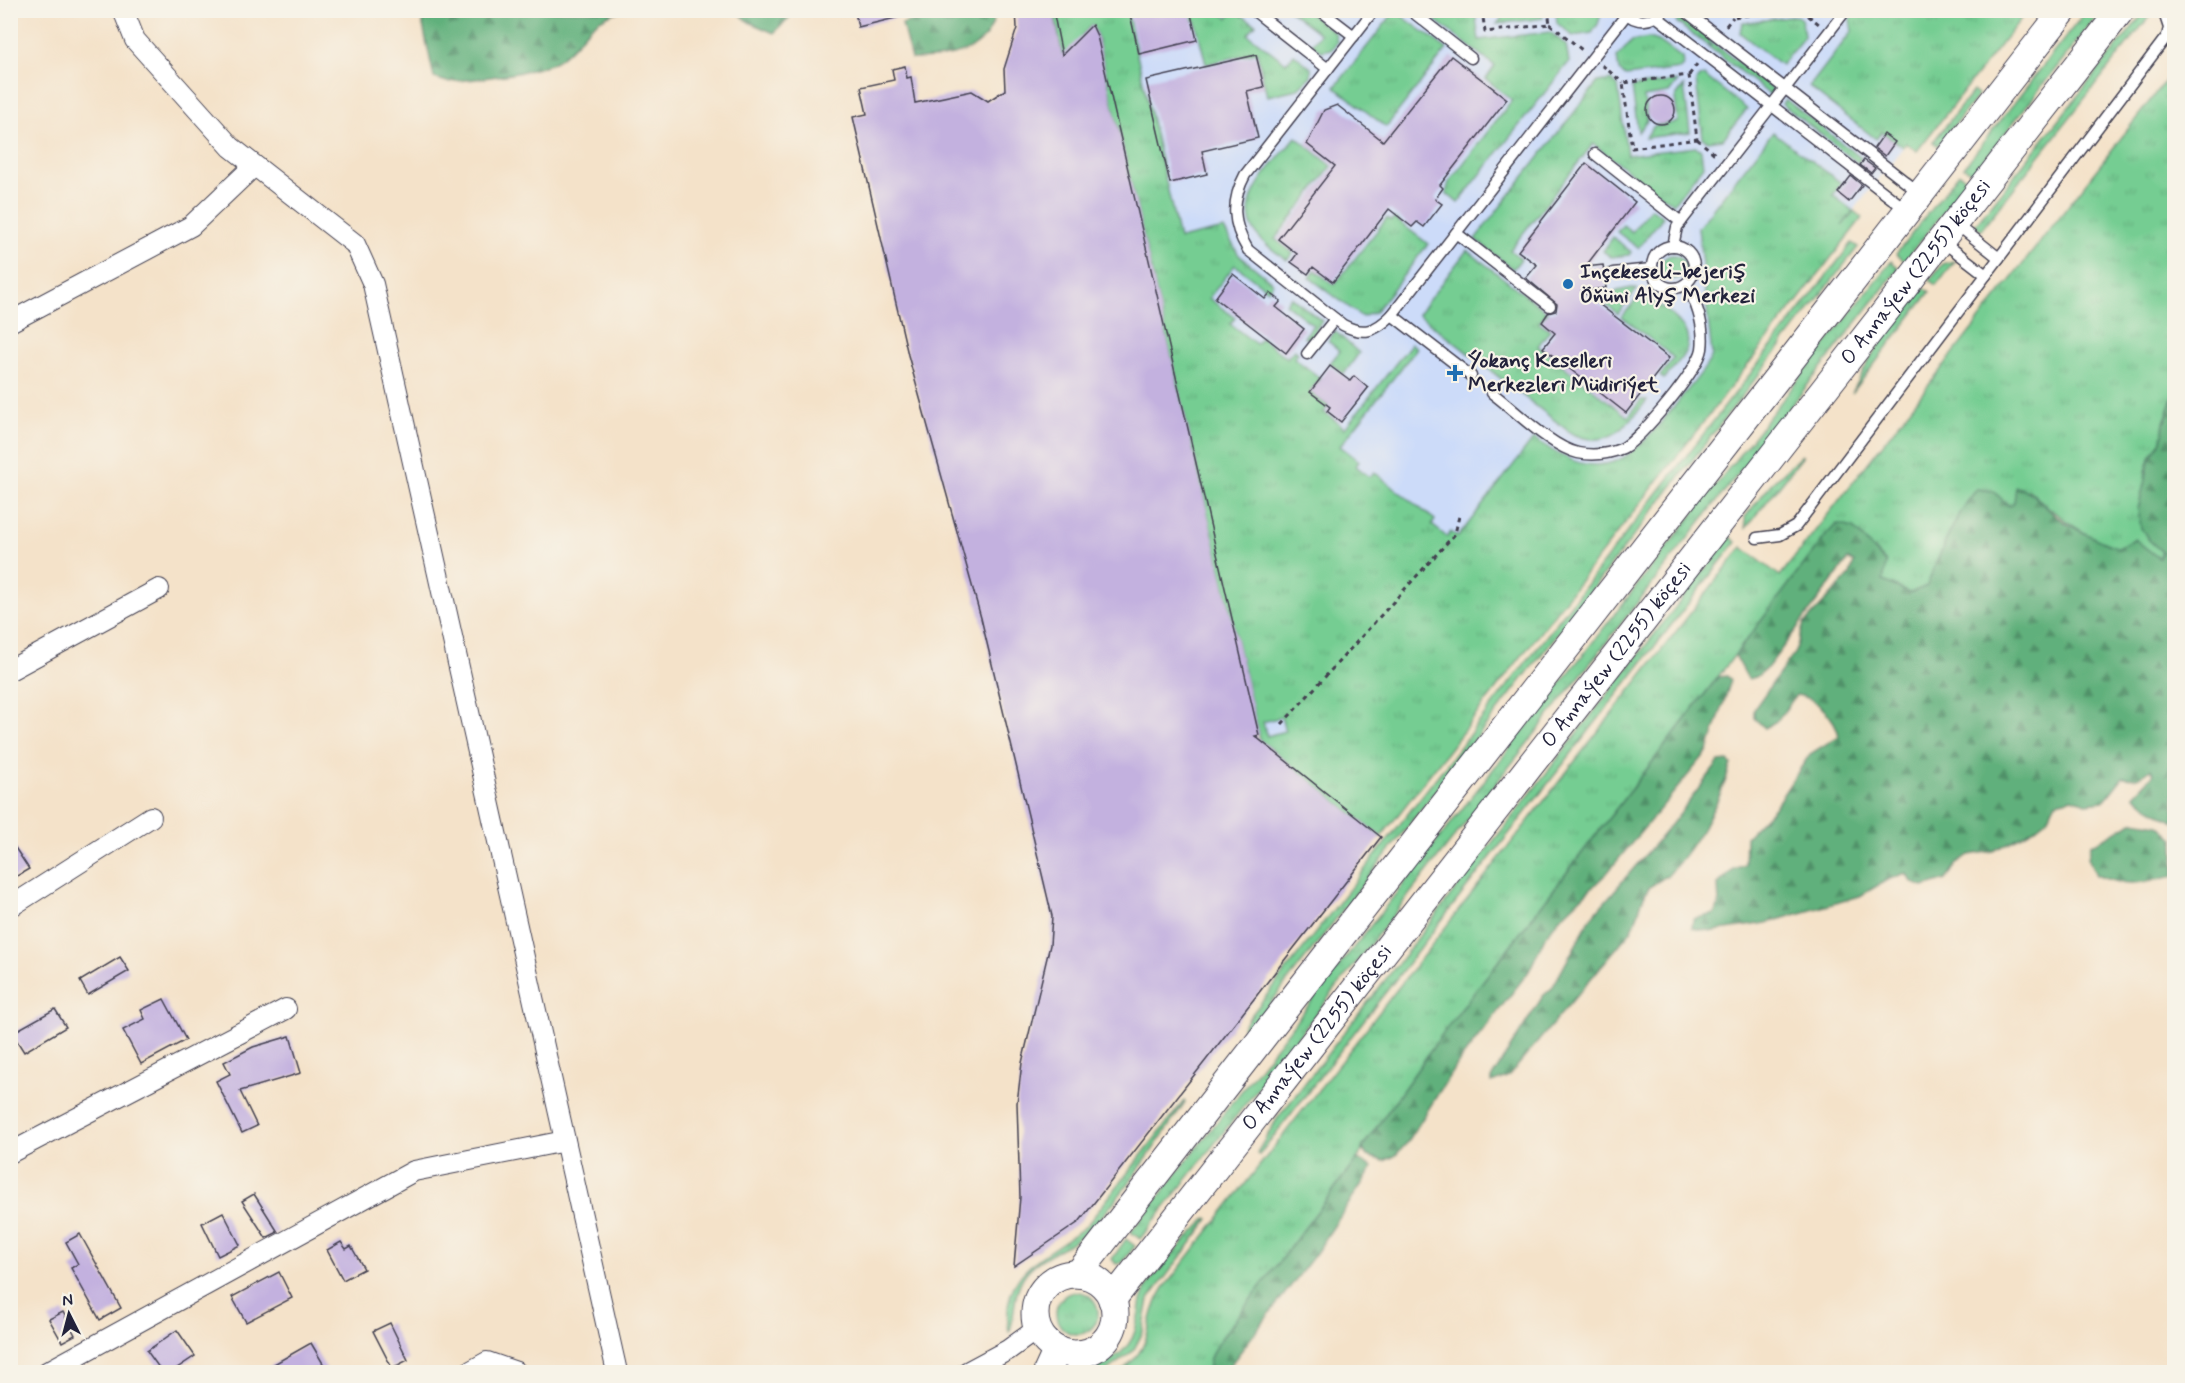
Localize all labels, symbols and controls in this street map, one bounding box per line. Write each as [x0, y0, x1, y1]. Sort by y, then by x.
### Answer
street label: O Annaýew (2255) köçesi [1834, 173, 1998, 371]
place label: Inçekeseli-bejeriş Öňüni Alyş Merkezi [1580, 258, 1755, 310]
marker: Inçekeseli-bejeriş Öňüni Alyş Merkezi [1561, 277, 1575, 291]
place label: Ýokanç Keselleri Merkezleri Müdiriýet [1468, 347, 1659, 399]
marker: Ýokanç Keselleri Merkezleri Müdiriýet [1446, 364, 1464, 382]
street label: O Annaýew (2255) köçesi [1535, 556, 1698, 754]
street label: O Annaýew (2255) köçesi [1236, 939, 1399, 1137]
north arrow [39, 1284, 99, 1344]
text: N [61, 1290, 74, 1312]

